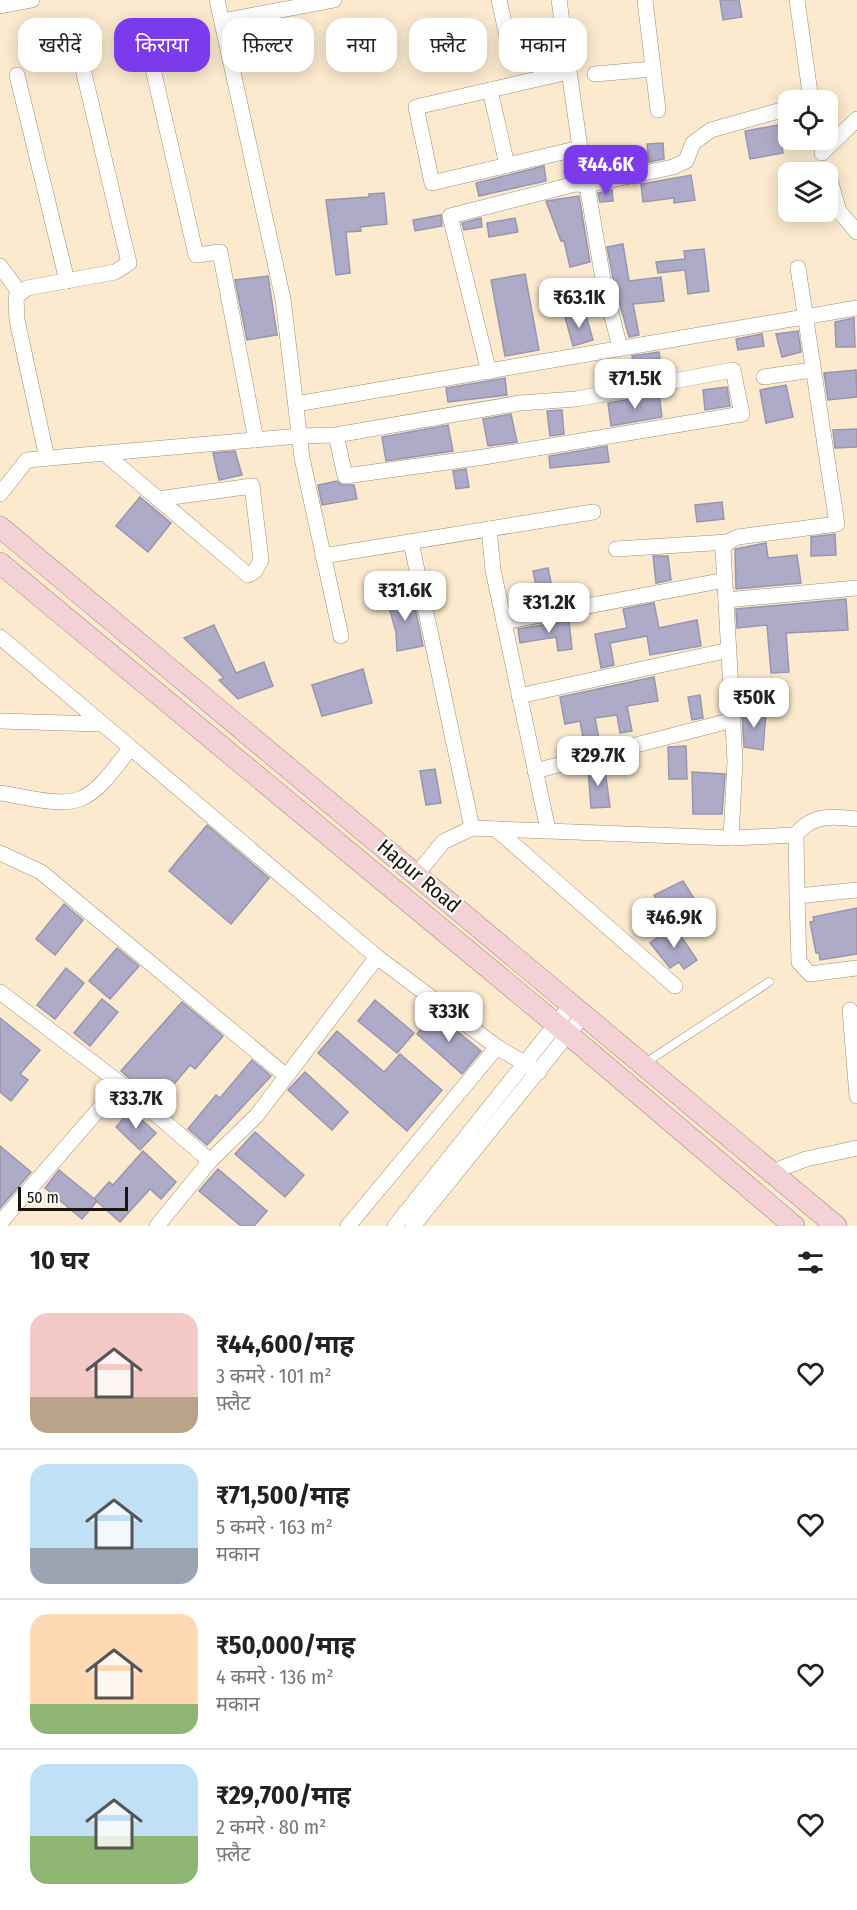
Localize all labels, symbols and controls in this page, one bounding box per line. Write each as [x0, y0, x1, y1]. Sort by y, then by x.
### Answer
chip: खरीदें [18, 18, 102, 72]
chip: किराया [114, 18, 210, 72]
chip: फ़िल्टर [222, 18, 314, 72]
chip: नया [326, 18, 397, 72]
chip: फ़्लैट [409, 18, 487, 72]
chip: मकान [499, 18, 587, 72]
map controls [778, 90, 838, 222]
button: locate [778, 90, 838, 150]
pin: ₹44.6K [557, 145, 655, 196]
text: ₹44.6K [578, 152, 634, 176]
button: layers [778, 162, 838, 222]
pin: ₹63.1K [530, 278, 628, 329]
text: ₹63.1K [553, 285, 605, 309]
pin: ₹71.5K [586, 359, 684, 410]
text: ₹71.5K [609, 366, 661, 390]
pin: ₹31.6K [356, 571, 454, 622]
text: ₹31.6K [378, 578, 432, 602]
pin: ₹31.2K [500, 583, 598, 634]
text: ₹31.2K [523, 590, 575, 614]
pin: ₹50K [718, 678, 790, 729]
text: ₹50K [733, 685, 775, 709]
pin: ₹29.7K [549, 736, 647, 787]
text: ₹29.7K [571, 743, 625, 767]
street label: Hapur Road [372, 834, 466, 918]
pin: ₹46.9K [625, 898, 723, 949]
text: ₹46.9K [646, 905, 702, 929]
pin: ₹33K [413, 992, 485, 1043]
text: ₹33K [429, 999, 469, 1023]
pin: ₹33.7K [87, 1079, 185, 1130]
text: ₹33.7K [109, 1086, 163, 1110]
scale bar [18, 1184, 128, 1212]
text: 50 m [27, 1188, 59, 1207]
text: 10 घर [30, 1245, 89, 1276]
icon: filters [794, 1246, 827, 1279]
text: ₹44,600/माह [216, 1329, 354, 1360]
icon: home [78, 1337, 150, 1409]
icon: heart [794, 1357, 827, 1390]
text: 3 कमरे · 101 m² [216, 1364, 332, 1388]
text: फ़्लैट [216, 1391, 251, 1415]
text: ₹71,500/माह [216, 1480, 349, 1511]
icon: home [78, 1488, 150, 1560]
icon: heart [794, 1508, 827, 1541]
text: 5 कमरे · 163 m² [216, 1515, 333, 1539]
text: मकान [216, 1542, 260, 1566]
text: ₹50,000/माह [216, 1630, 355, 1661]
icon: home [78, 1638, 150, 1710]
icon: heart [794, 1658, 827, 1691]
text: 4 कमरे · 136 m² [216, 1665, 333, 1689]
text: मकान [216, 1692, 260, 1716]
text: ₹29,700/माह [216, 1780, 351, 1811]
icon: home [78, 1788, 150, 1860]
icon: heart [794, 1808, 827, 1841]
text: 2 कमरे · 80 m² [216, 1815, 326, 1839]
text: फ़्लैट [216, 1842, 251, 1866]

